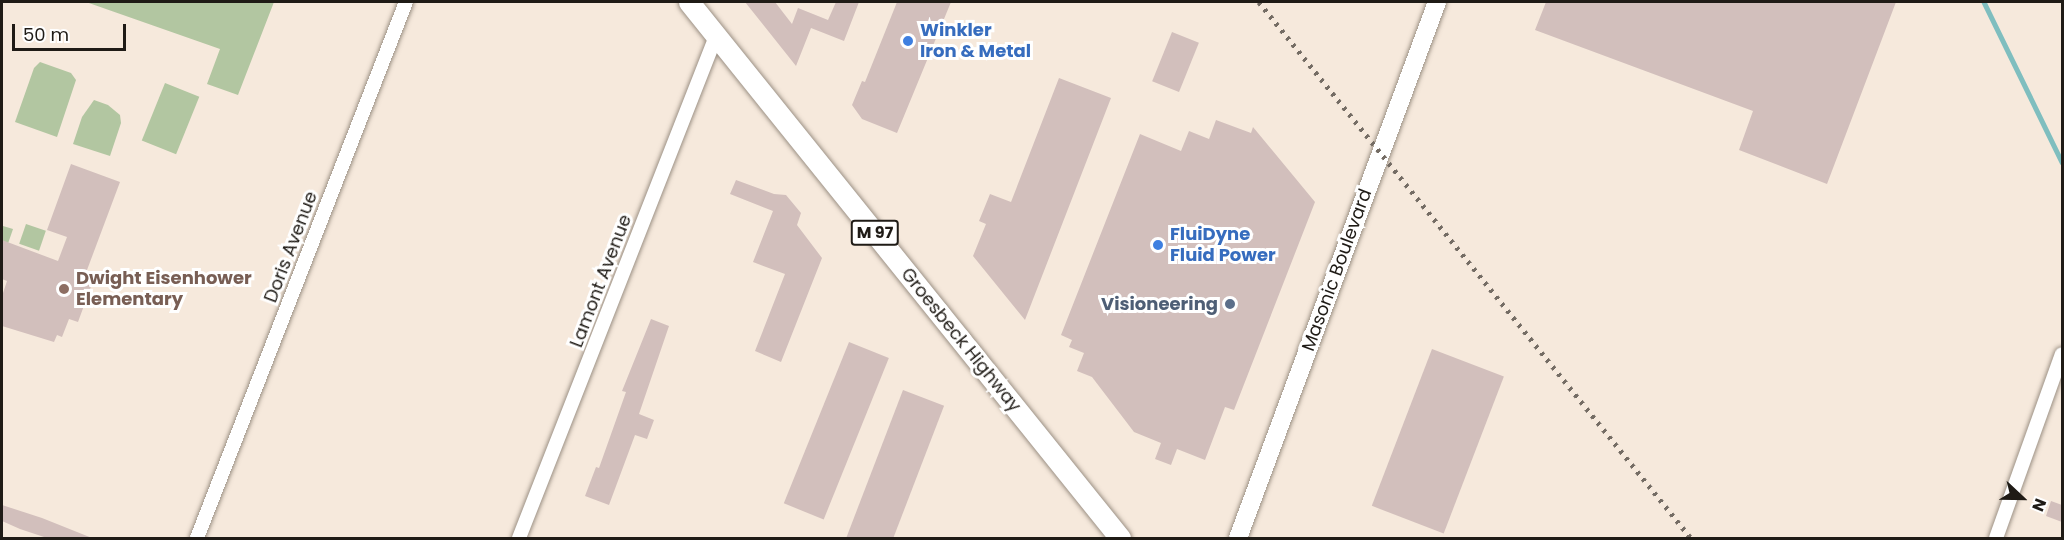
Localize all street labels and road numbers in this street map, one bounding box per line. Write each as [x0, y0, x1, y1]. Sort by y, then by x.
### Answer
street label: Masonic Boulevard [1298, 186, 1376, 354]
street label: Doris Avenue [260, 188, 322, 306]
street label: Lamont Avenue [566, 212, 636, 350]
road number: M 97 [850, 220, 900, 246]
street label: Groesbeck Highway [896, 264, 1026, 416]

